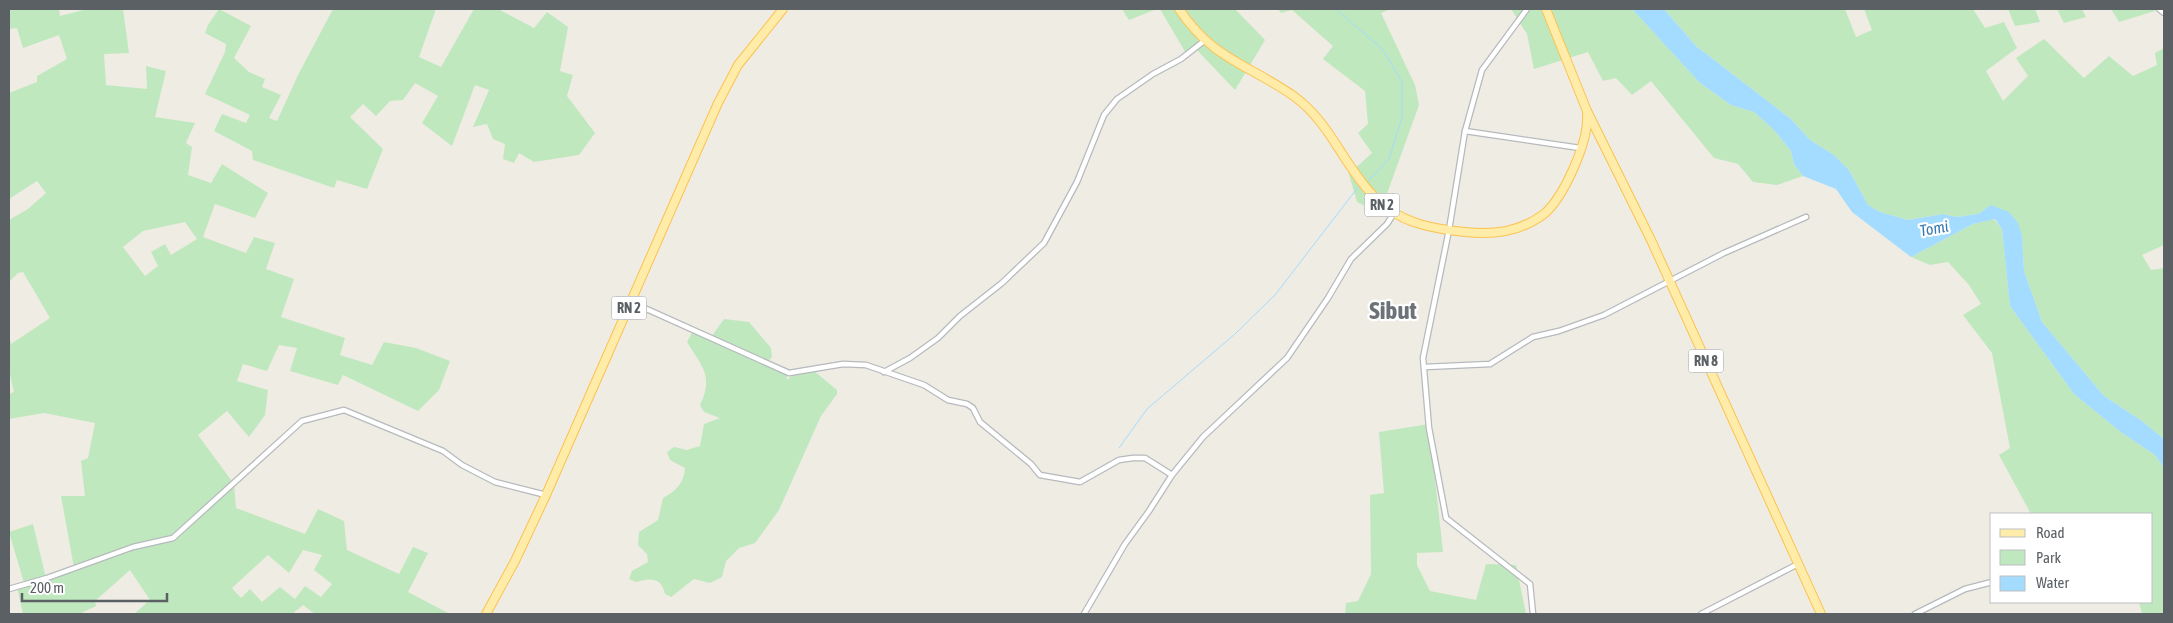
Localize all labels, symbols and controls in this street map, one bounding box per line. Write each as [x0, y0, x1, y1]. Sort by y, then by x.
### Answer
road number: RN 2 [1364, 194, 1400, 216]
water label: Tomi [1918, 217, 1950, 239]
road number: RN 2 [612, 296, 646, 320]
district label: Sibut [1369, 296, 1417, 324]
road number: RN 8 [1688, 350, 1724, 372]
legend [1990, 513, 2153, 603]
text: Road [2036, 524, 2065, 541]
text: Park [2036, 549, 2061, 566]
scale bar [22, 570, 168, 602]
text: Water [2036, 574, 2069, 591]
text: 200 m [30, 579, 64, 596]

